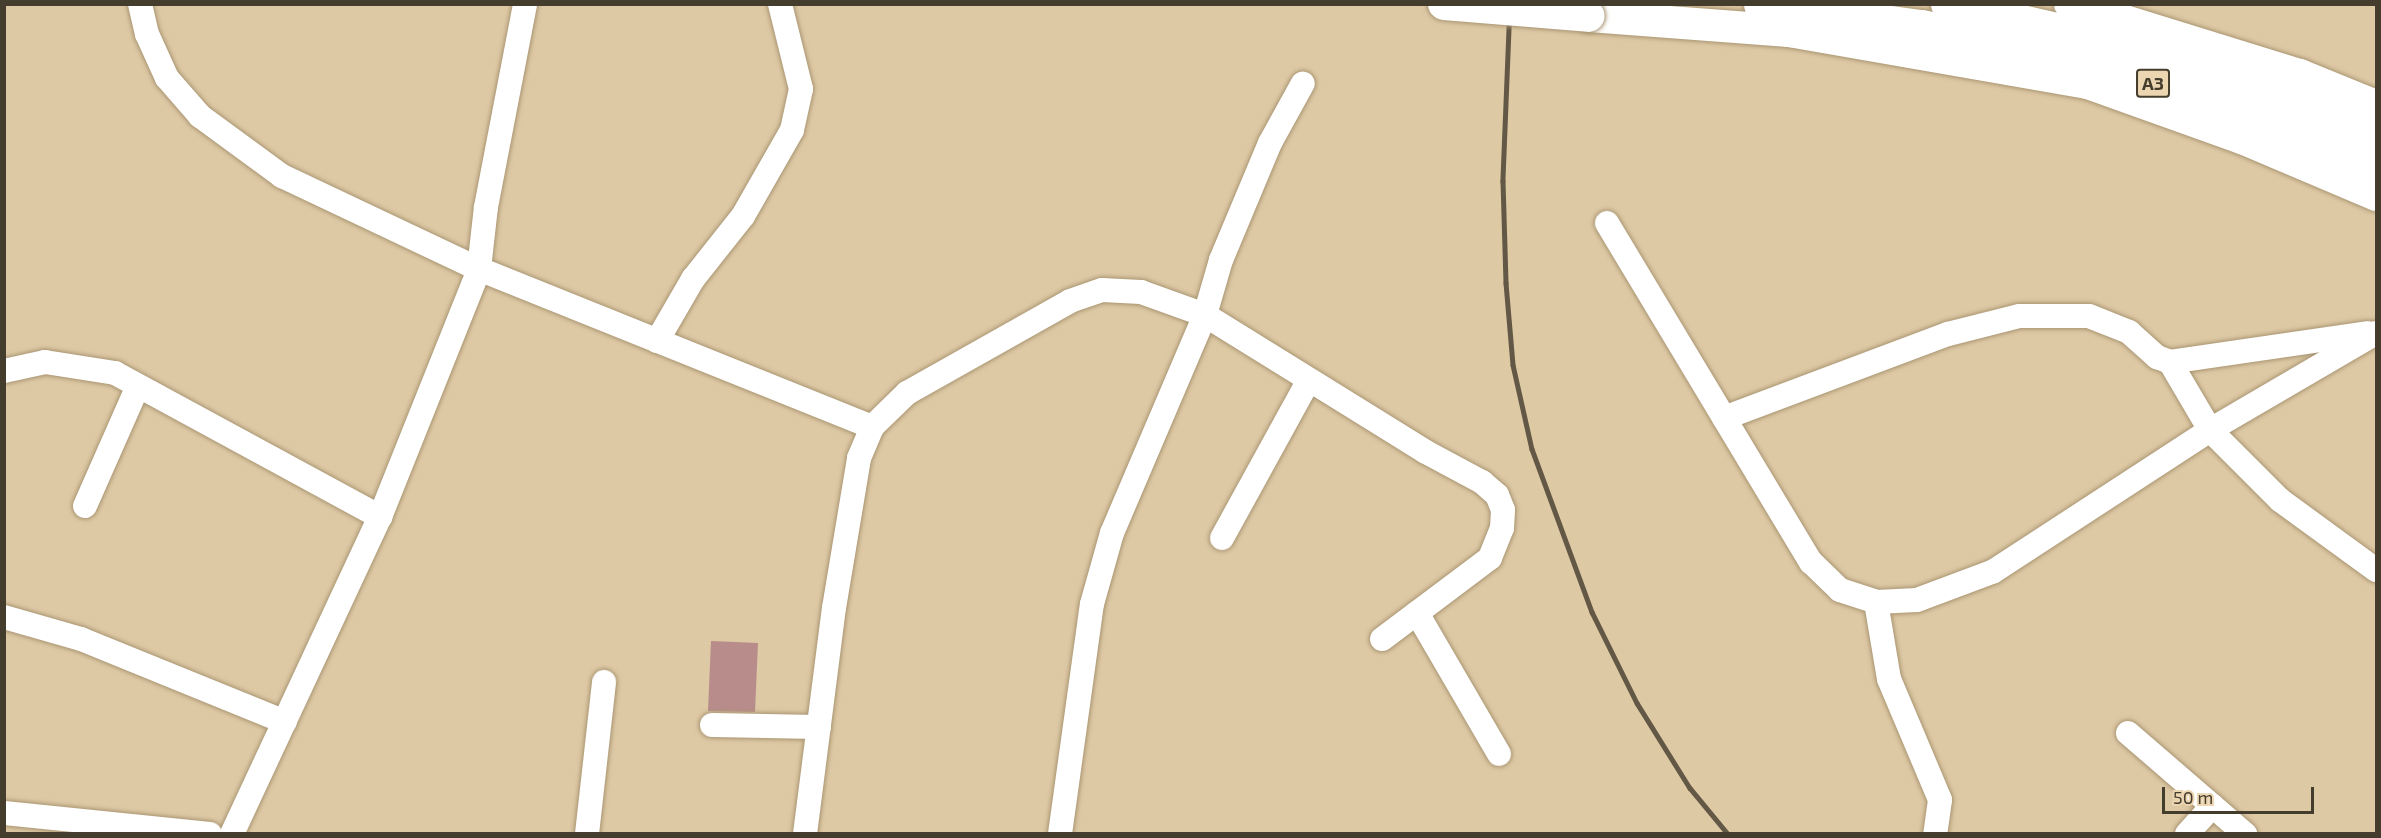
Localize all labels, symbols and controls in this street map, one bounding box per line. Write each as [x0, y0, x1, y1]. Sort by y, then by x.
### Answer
road number: A3 [2135, 68, 2171, 98]
scale bar [2165, 775, 2316, 813]
text: 50 m [2173, 786, 2213, 808]

